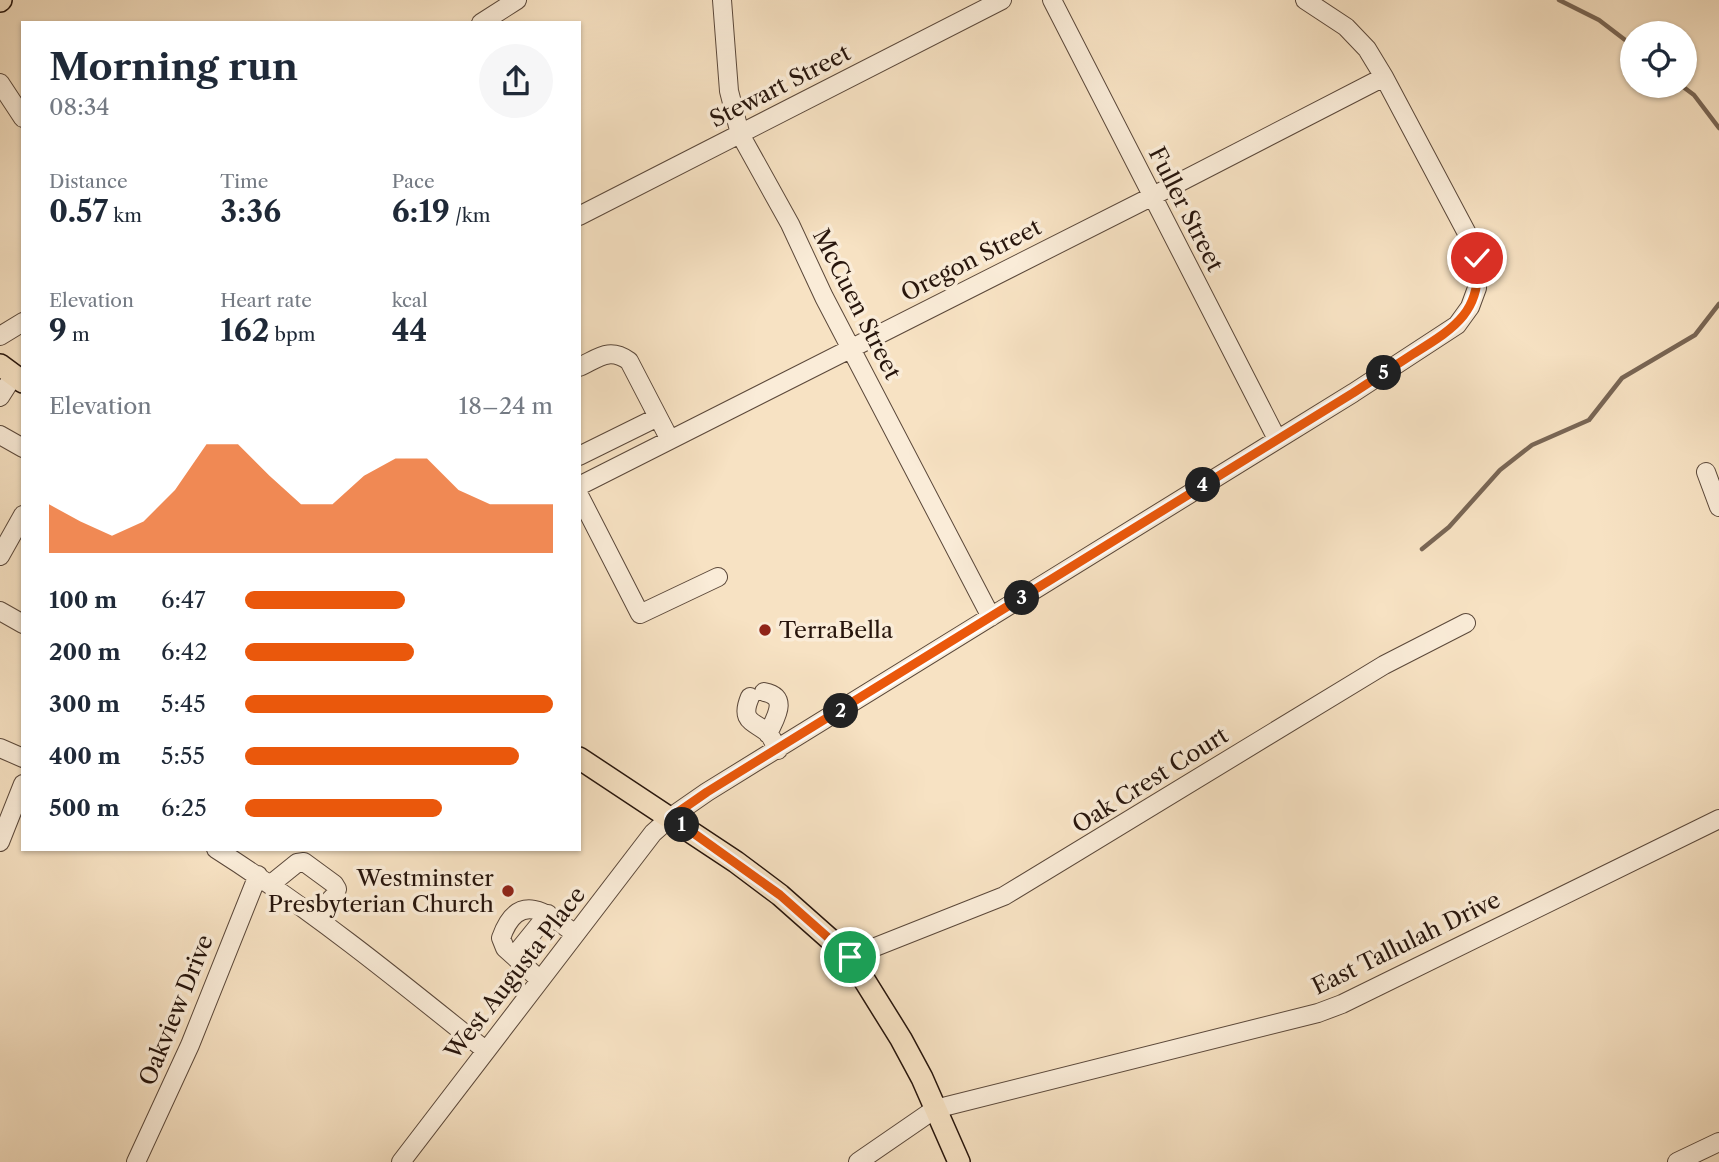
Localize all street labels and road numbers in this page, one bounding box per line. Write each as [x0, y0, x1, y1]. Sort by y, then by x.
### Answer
street label: Stewart Street [705, 39, 855, 133]
street label: Fuller Street [1143, 142, 1229, 276]
street label: Oregon Street [896, 213, 1046, 307]
street label: McCuen Street [807, 224, 907, 384]
street label: Oak Crest Court [1067, 721, 1233, 839]
street label: West Augusta Place [438, 881, 591, 1066]
street label: East Tallulah Drive [1307, 885, 1505, 1001]
street label: Oakview Drive [133, 930, 219, 1090]

